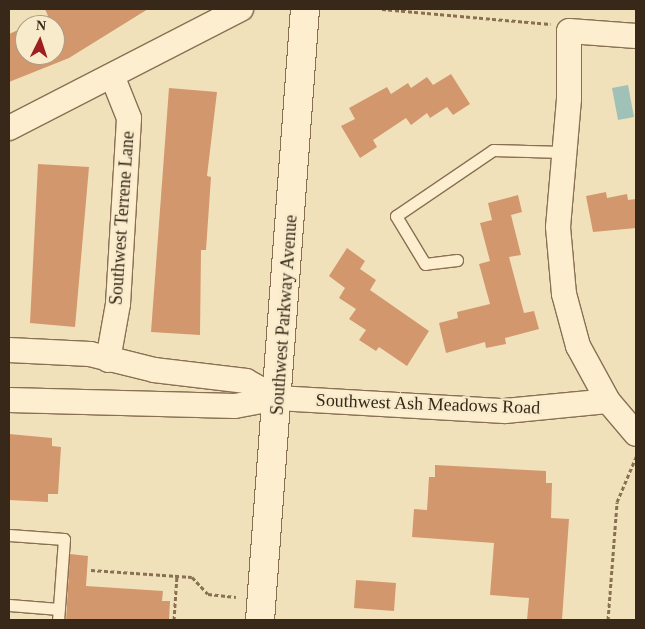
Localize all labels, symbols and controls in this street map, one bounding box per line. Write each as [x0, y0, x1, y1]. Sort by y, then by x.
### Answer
north arrow [15, 15, 65, 65]
text: N [35, 18, 47, 33]
street label: Southwest Terrene Lane [105, 130, 139, 306]
street label: Southwest Parkway Avenue [266, 214, 302, 416]
street label: Southwest Ash Meadows Road [315, 389, 541, 419]

